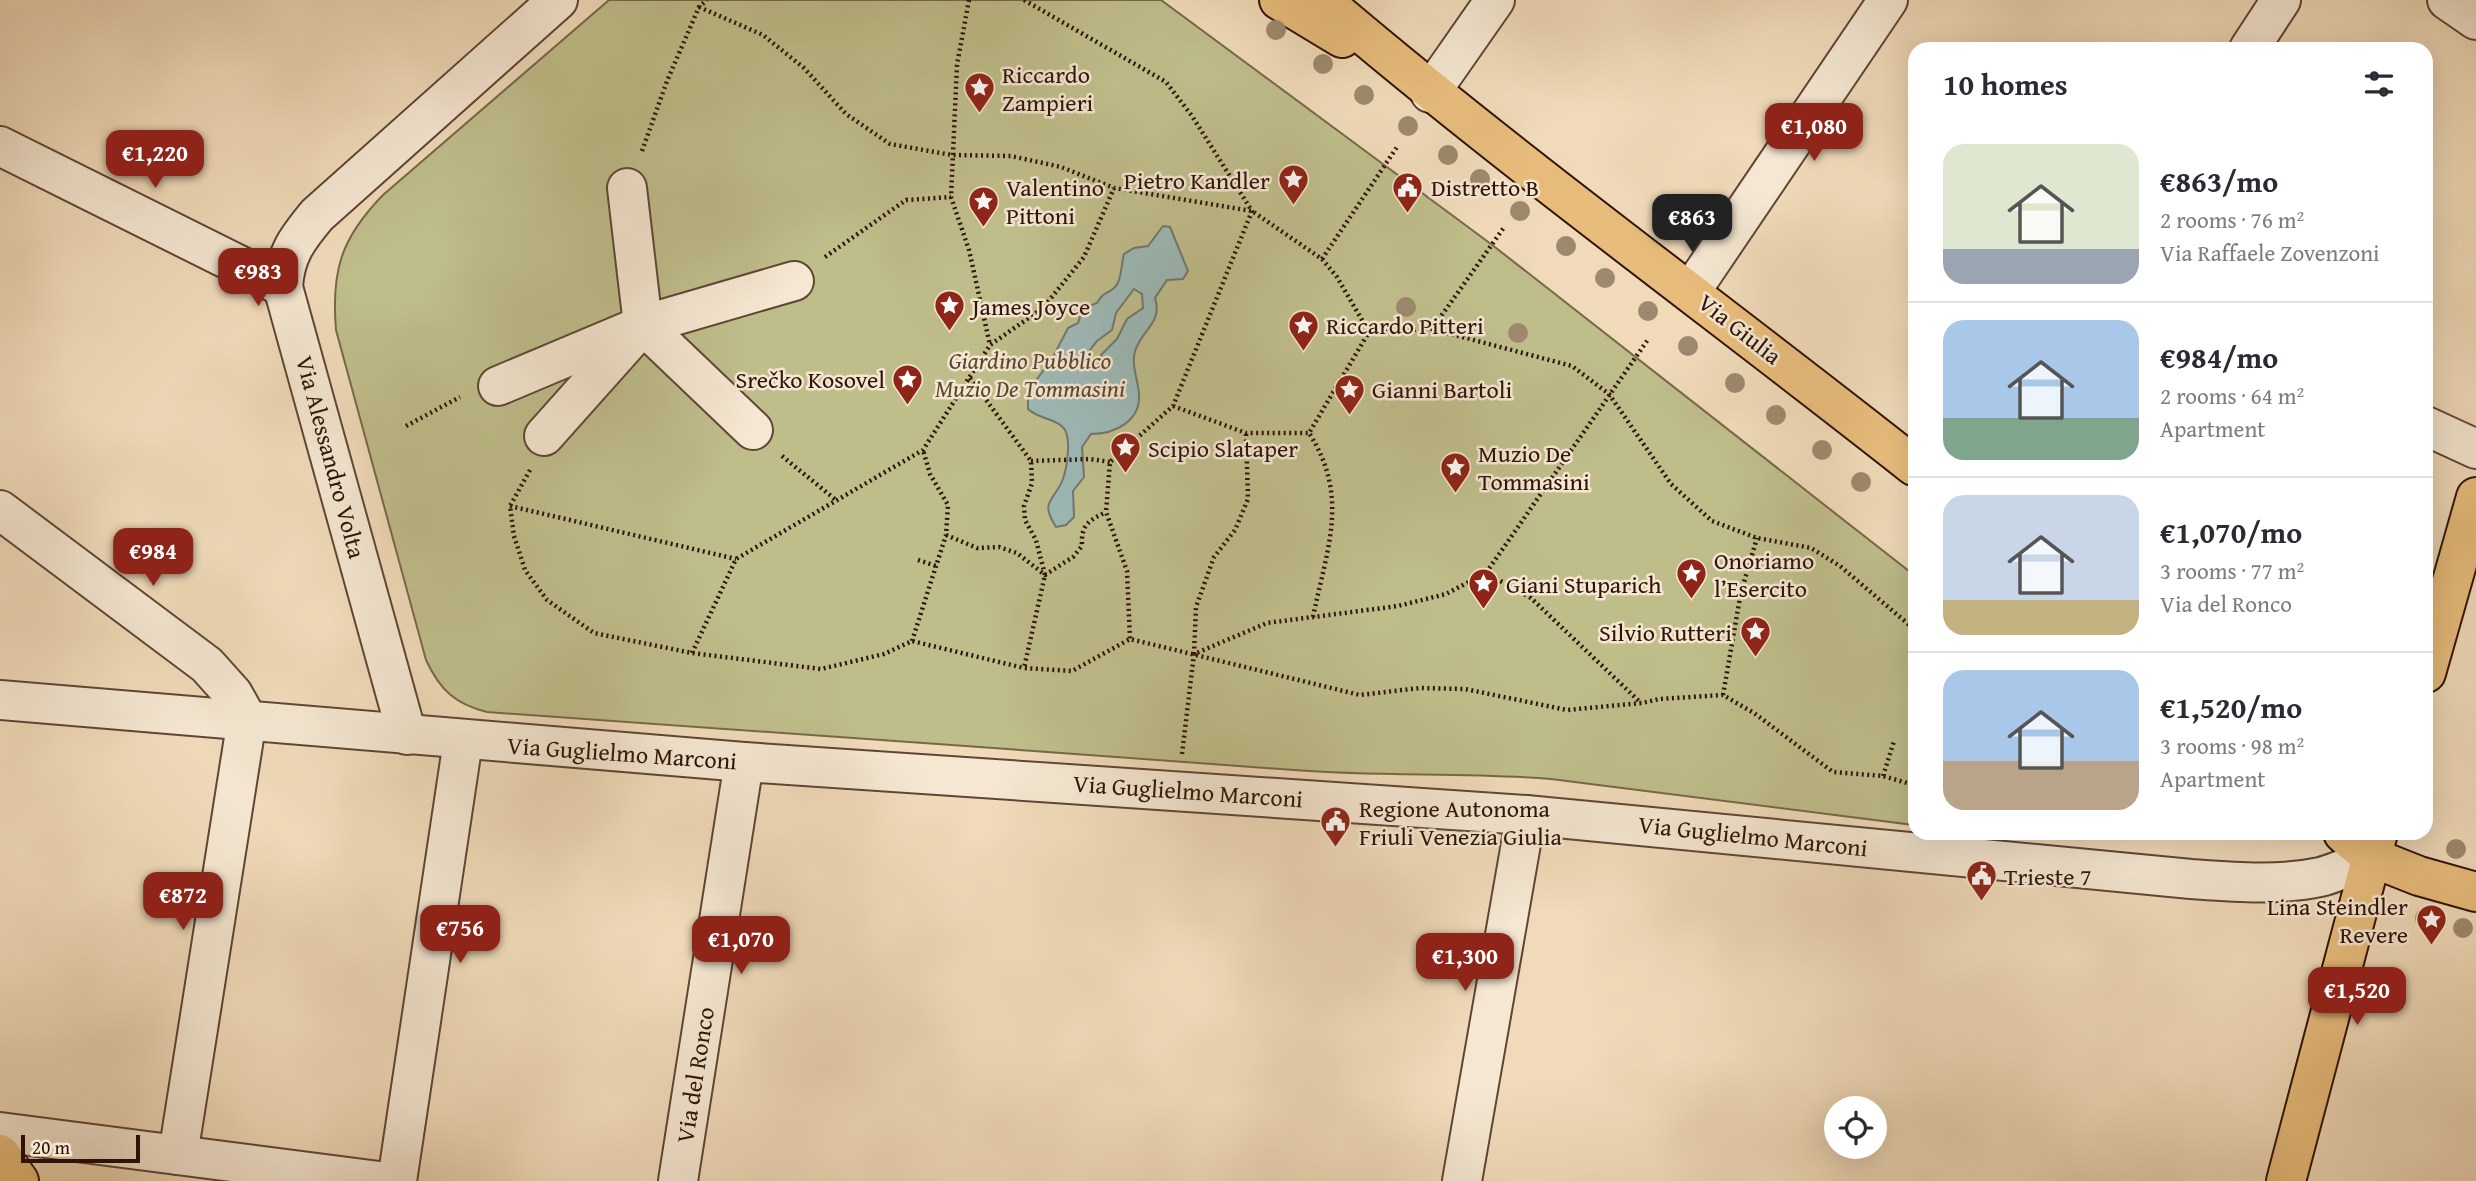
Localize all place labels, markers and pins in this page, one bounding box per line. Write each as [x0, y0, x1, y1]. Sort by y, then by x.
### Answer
place label: Riccardo Zampieri [1002, 57, 1094, 120]
place icon: Riccardo Zampieri [962, 71, 996, 115]
pin: €1,080 [1757, 104, 1871, 163]
pin: €1,220 [98, 130, 212, 190]
place label: Pietro Kandler [1124, 163, 1270, 198]
place icon: Pietro Kandler [1276, 163, 1310, 207]
place label: Valentino Pittoni [1006, 170, 1104, 233]
public building icon: Distretto B [1391, 170, 1425, 214]
place label: Distretto B [1431, 170, 1539, 205]
place icon: Valentino Pittoni [966, 184, 1000, 228]
pin: €863 [1651, 194, 1733, 254]
pin: €983 [217, 248, 299, 308]
place icon: James Joyce [932, 289, 966, 333]
place label: James Joyce [969, 289, 1090, 324]
place icon: Riccardo Pitteri [1286, 308, 1320, 352]
place label: Riccardo Pitteri [1326, 308, 1484, 343]
place label: Srečko Kosovel [735, 362, 885, 397]
place icon: Srečko Kosovel [891, 362, 925, 406]
place icon: Gianni Bartoli [1332, 372, 1366, 416]
place label: Gianni Bartoli [1372, 372, 1513, 407]
place icon: Scipio Slataper [1108, 431, 1142, 475]
place label: Scipio Slataper [1148, 431, 1298, 466]
place label: Muzio De Tommasini [1478, 436, 1590, 499]
place icon: Muzio De Tommasini [1438, 450, 1472, 494]
pin: €984 [112, 528, 194, 588]
place label: Onoriamo l’Esercito [1714, 543, 1814, 606]
place icon: Onoriamo l’Esercito [1674, 557, 1708, 601]
place icon: Giani Stuparich [1466, 567, 1500, 611]
place label: Giani Stuparich [1506, 567, 1662, 602]
place label: Silvio Rutteri [1599, 615, 1732, 650]
place icon: Silvio Rutteri [1738, 615, 1772, 659]
place label: Regione Autonoma Friuli Venezia Giulia [1359, 791, 1563, 854]
public building icon: Regione Autonoma Friuli Venezia Giulia [1319, 805, 1353, 849]
public building icon: Trieste 7 [1964, 859, 1998, 903]
place label: Trieste 7 [2004, 859, 2091, 894]
pin: €872 [142, 872, 224, 932]
place label: Lina Steindler Revere [2267, 889, 2408, 952]
place icon: Lina Steindler Revere [2414, 903, 2448, 947]
pin: €756 [419, 906, 501, 965]
pin: €1,070 [684, 916, 798, 976]
pin: €1,300 [1408, 934, 1522, 993]
pin: €1,520 [2300, 968, 2414, 1027]

